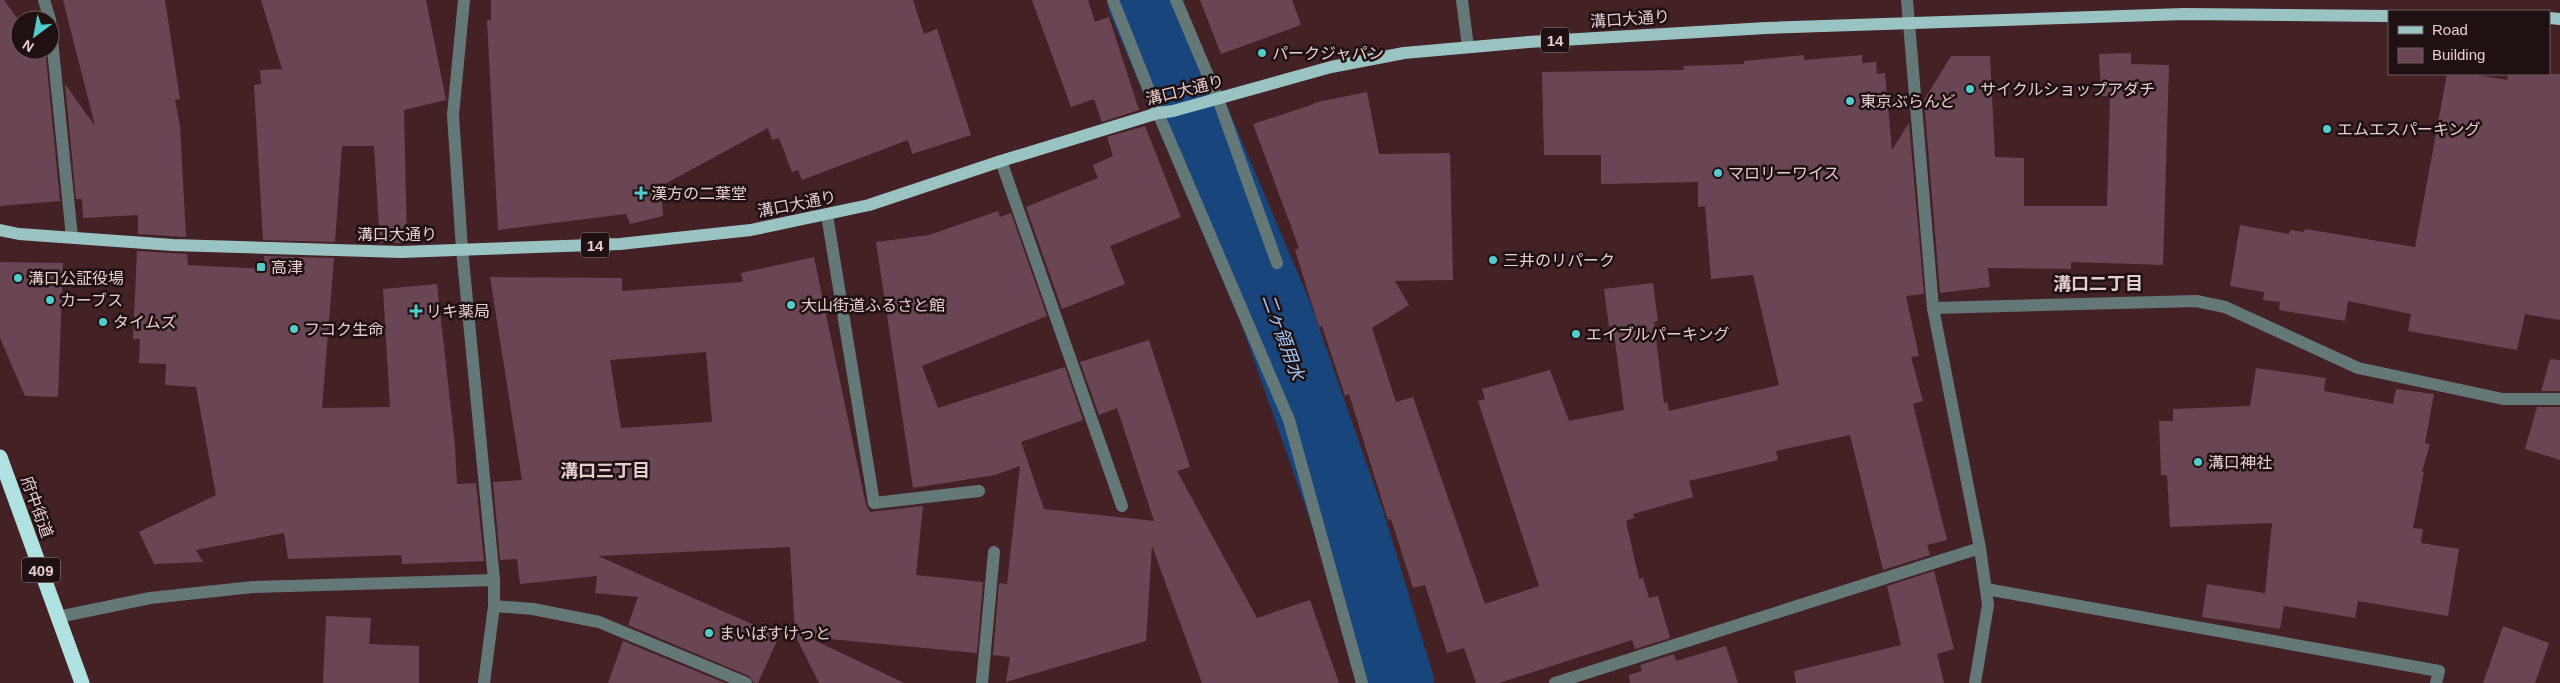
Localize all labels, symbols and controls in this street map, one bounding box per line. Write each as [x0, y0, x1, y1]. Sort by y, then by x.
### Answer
street label: 溝口大通り [1589, 8, 1671, 30]
north arrow [10, 10, 60, 60]
legend [2388, 10, 2550, 75]
text: Road [2432, 21, 2468, 38]
road number: 14 [1541, 28, 1569, 52]
text: N [20, 37, 37, 55]
place label: パークジャパン [1272, 45, 1384, 62]
text: Building [2432, 46, 2485, 63]
marker: パークジャパン [1256, 47, 1268, 59]
street label: 溝口大通り [1144, 72, 1226, 108]
place label: サイクルショップアダチ [1980, 81, 2155, 98]
marker: サイクルショップアダチ [1964, 83, 1976, 95]
place label: 東京ぶらんど [1860, 93, 1956, 110]
marker: 東京ぶらんど [1844, 95, 1856, 107]
place label: エムエスパーキング [2337, 121, 2481, 138]
marker: エムエスパーキング [2321, 123, 2333, 135]
place label: マロリーワイス [1728, 165, 1840, 182]
marker: マロリーワイス [1712, 167, 1724, 179]
place label: 漢方の二葉堂 [651, 185, 747, 202]
marker: 漢方の二葉堂 [635, 187, 647, 199]
street label: 溝口大通り [756, 188, 838, 220]
street label: 溝口大通り [357, 226, 437, 243]
road number: 14 [581, 232, 609, 258]
place label: 三井のリパーク [1503, 252, 1615, 269]
marker: 三井のリパーク [1487, 254, 1499, 266]
place label: 高津 [271, 259, 303, 276]
marker: 高津 [255, 261, 267, 273]
place label: 溝口公証役場 [28, 270, 124, 287]
marker: 溝口公証役場 [12, 272, 24, 284]
district label: 溝口二丁目 [2053, 274, 2143, 294]
water label: 二ヶ領用水 [1258, 291, 1308, 385]
place label: カーブス [60, 292, 123, 309]
marker: カーブス [44, 294, 56, 306]
place label: 大山街道ふるさと館 [801, 297, 945, 314]
marker: 大山街道ふるさと館 [785, 299, 797, 311]
place label: リキ薬局 [426, 303, 490, 320]
marker: リキ薬局 [410, 305, 422, 317]
place label: タイムズ [113, 314, 177, 331]
marker: タイムズ [97, 316, 109, 328]
place label: フコク生命 [304, 321, 384, 338]
marker: フコク生命 [288, 323, 300, 335]
place label: エイブルパーキング [1586, 326, 1730, 343]
marker: エイブルパーキング [1570, 328, 1582, 340]
place label: 溝口神社 [2208, 454, 2272, 471]
marker: 溝口神社 [2192, 456, 2204, 468]
district label: 溝口三丁目 [560, 461, 650, 481]
street label: 府中街道 [18, 474, 56, 540]
road number: 409 [22, 558, 60, 582]
place label: まいばすけっと [719, 625, 831, 642]
marker: まいばすけっと [703, 627, 715, 639]

